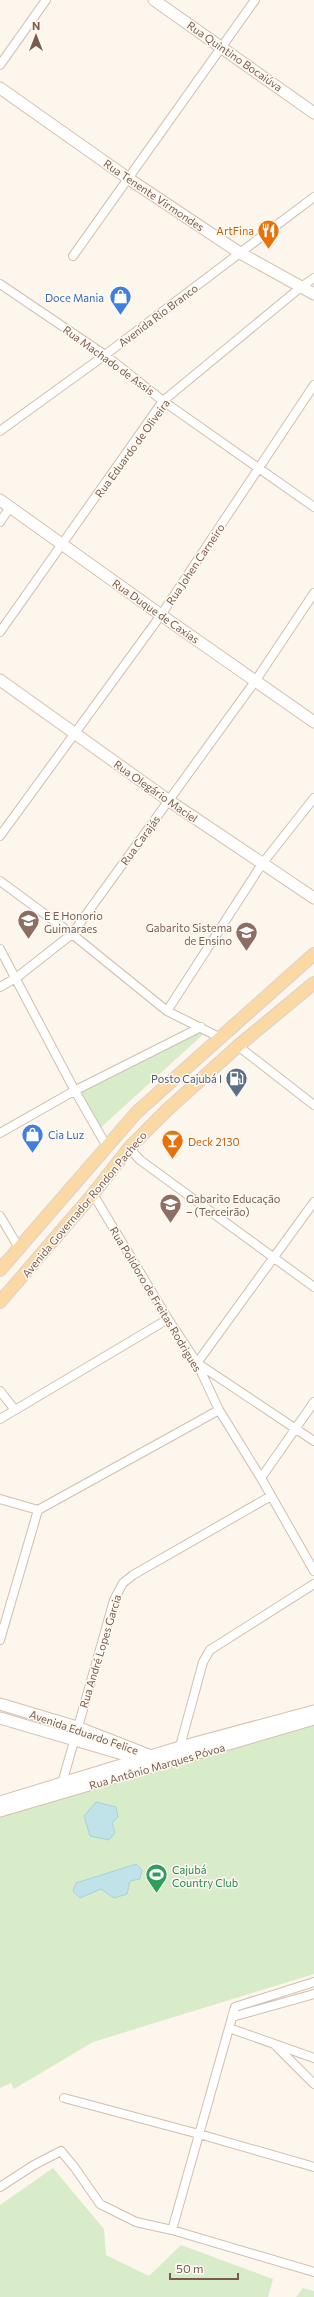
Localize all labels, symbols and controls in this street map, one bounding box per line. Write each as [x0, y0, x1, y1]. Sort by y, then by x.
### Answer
north arrow [16, 16, 56, 56]
street label: Rua Quintino Bocaiúva [185, 18, 285, 94]
text: N [32, 19, 40, 32]
street label: Rua Tenente Virmondes [101, 156, 207, 234]
restaurant icon: ArtFina [256, 217, 282, 250]
place label: ArtFina [216, 224, 254, 237]
street label: Avenida Rio Branco [116, 281, 201, 349]
shop icon: Doce Mania [107, 284, 133, 317]
place label: Doce Mania [45, 291, 104, 304]
street label: Rua Machado de Assis [61, 323, 157, 397]
street label: Rua Eduardo de Oliveira [92, 396, 172, 500]
street label: Rua Johen Carneiro [163, 521, 228, 608]
street label: Rua Duque de Caxias [110, 576, 202, 646]
street label: Rua Olegário Maciel [112, 757, 200, 825]
street label: Rua Carajás [118, 813, 162, 867]
school or university icon: E E Honorio Guimaraes [15, 908, 41, 941]
place label: E E Honorio Guimaraes [44, 909, 103, 935]
school or university icon: Gabarito Sistema de Ensino [234, 920, 260, 953]
place label: Gabarito Sistema de Ensino [146, 921, 232, 947]
fuel station icon: Posto Cajubá I [224, 1065, 250, 1098]
place label: Posto Cajubá I [151, 1072, 222, 1085]
shop icon: Cia Luz [19, 1121, 45, 1154]
street label: Avenida Governador Rondon Pacheco [19, 1128, 149, 1280]
place label: Cia Luz [48, 1128, 85, 1141]
bar icon: Deck 2130 [160, 1128, 186, 1161]
place label: Deck 2130 [188, 1135, 240, 1148]
school or university icon: Gabarito Educação – (Terceirão) [158, 1191, 184, 1224]
place label: Gabarito Educação – (Terceirão) [186, 1192, 281, 1218]
street label: Rua Polidoro de Freitas Rodrigues [107, 1224, 205, 1374]
street label: Rua André Lopes Garcia [77, 1593, 123, 1709]
street label: Avenida Eduardo Felice [28, 1707, 140, 1757]
street label: Rua Antônio Marques Póvoa [88, 1740, 226, 1792]
sports icon: Cajubá Country Club [144, 1862, 170, 1895]
place label: Cajubá Country Club [172, 1863, 238, 1889]
scale bar [170, 2255, 238, 2281]
text: 50 m [176, 2261, 204, 2275]

